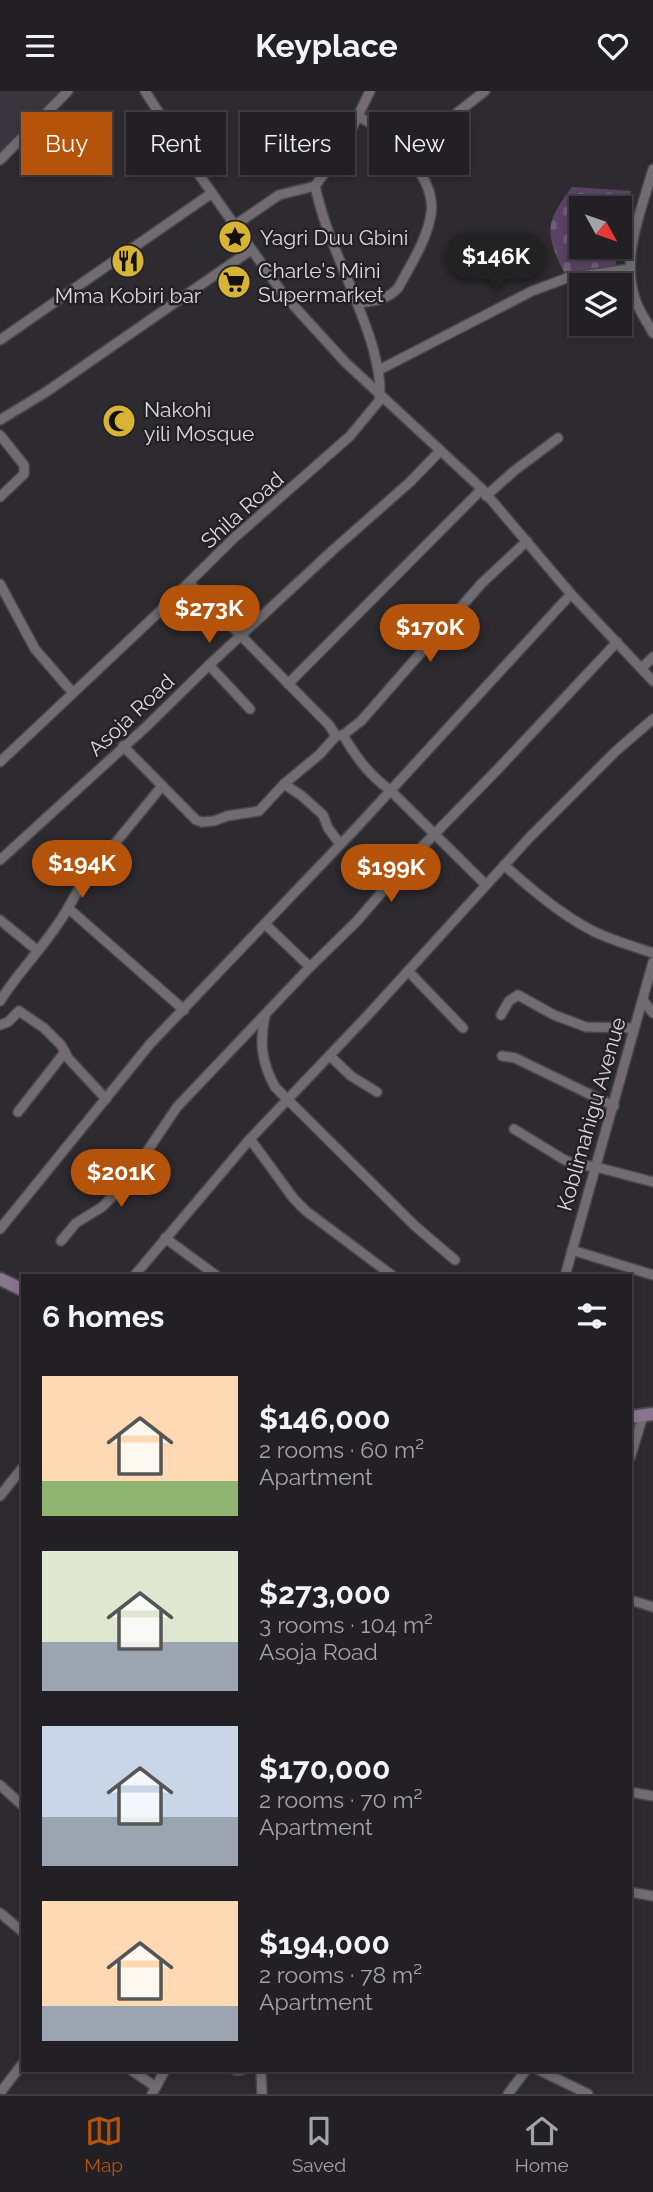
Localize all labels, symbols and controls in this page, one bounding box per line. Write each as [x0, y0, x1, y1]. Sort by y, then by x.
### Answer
icon: menu [21, 27, 59, 65]
text: Keyplace [255, 27, 398, 64]
icon: heart [594, 27, 632, 65]
chip: Buy [21, 112, 112, 175]
chip: Rent [126, 112, 226, 175]
chip: Filters [240, 112, 355, 175]
chip: New [369, 112, 469, 175]
north arrow [569, 196, 632, 259]
map controls [569, 196, 632, 336]
place icon: Yagri Duu Gbini [216, 218, 254, 256]
place label: Yagri Duu Gbini [260, 225, 408, 250]
pin: $146K [447, 233, 545, 293]
restaurant icon: Mma Kobiri bar [109, 242, 147, 280]
text: $146K [462, 242, 530, 269]
place label: Charle's Mini Supermarket [258, 258, 384, 307]
supermarket icon: Charle's Mini Supermarket [215, 263, 253, 301]
button: layers [569, 273, 632, 336]
place label: Mma Kobiri bar [55, 283, 202, 308]
place label: Nakohi yili Mosque [144, 397, 254, 446]
mosque icon: Nakohi yili Mosque [100, 402, 138, 440]
street label: Shila Road [196, 466, 288, 554]
pin: $273K [160, 585, 258, 645]
text: $273K [175, 594, 243, 621]
pin: $170K [381, 605, 479, 664]
text: $170K [396, 613, 464, 640]
street label: Asoja Road [83, 669, 179, 761]
pin: $194K [33, 841, 131, 900]
pin: $199K [342, 845, 440, 904]
text: $194K [48, 849, 116, 876]
text: $199K [357, 853, 425, 880]
street label: Koblimahigu Avenue [551, 1014, 631, 1214]
pin: $201K [72, 1149, 170, 1209]
text: $201K [87, 1158, 155, 1185]
icon: filters [573, 1297, 611, 1335]
text: 6 homes [42, 1299, 164, 1334]
text: $146,000 [259, 1401, 390, 1436]
icon: home [98, 1404, 182, 1488]
text: 2 rooms · 60 m² [259, 1436, 424, 1463]
text: Apartment [259, 1463, 373, 1490]
text: $273,000 [259, 1576, 391, 1611]
icon: home [98, 1579, 182, 1663]
text: 3 rooms · 104 m² [259, 1611, 433, 1638]
text: Asoja Road [259, 1638, 378, 1665]
text: $170,000 [259, 1751, 390, 1786]
icon: home [98, 1754, 182, 1838]
text: 2 rooms · 70 m² [259, 1786, 422, 1813]
text: Apartment [259, 1813, 373, 1840]
text: $194,000 [259, 1926, 390, 1961]
icon: home [98, 1929, 182, 2013]
text: 2 rooms · 78 m² [259, 1961, 422, 1988]
text: Apartment [259, 1988, 373, 2015]
tab: Map [84, 2112, 123, 2176]
tab: Saved [292, 2112, 346, 2176]
tab: Home [515, 2112, 569, 2176]

